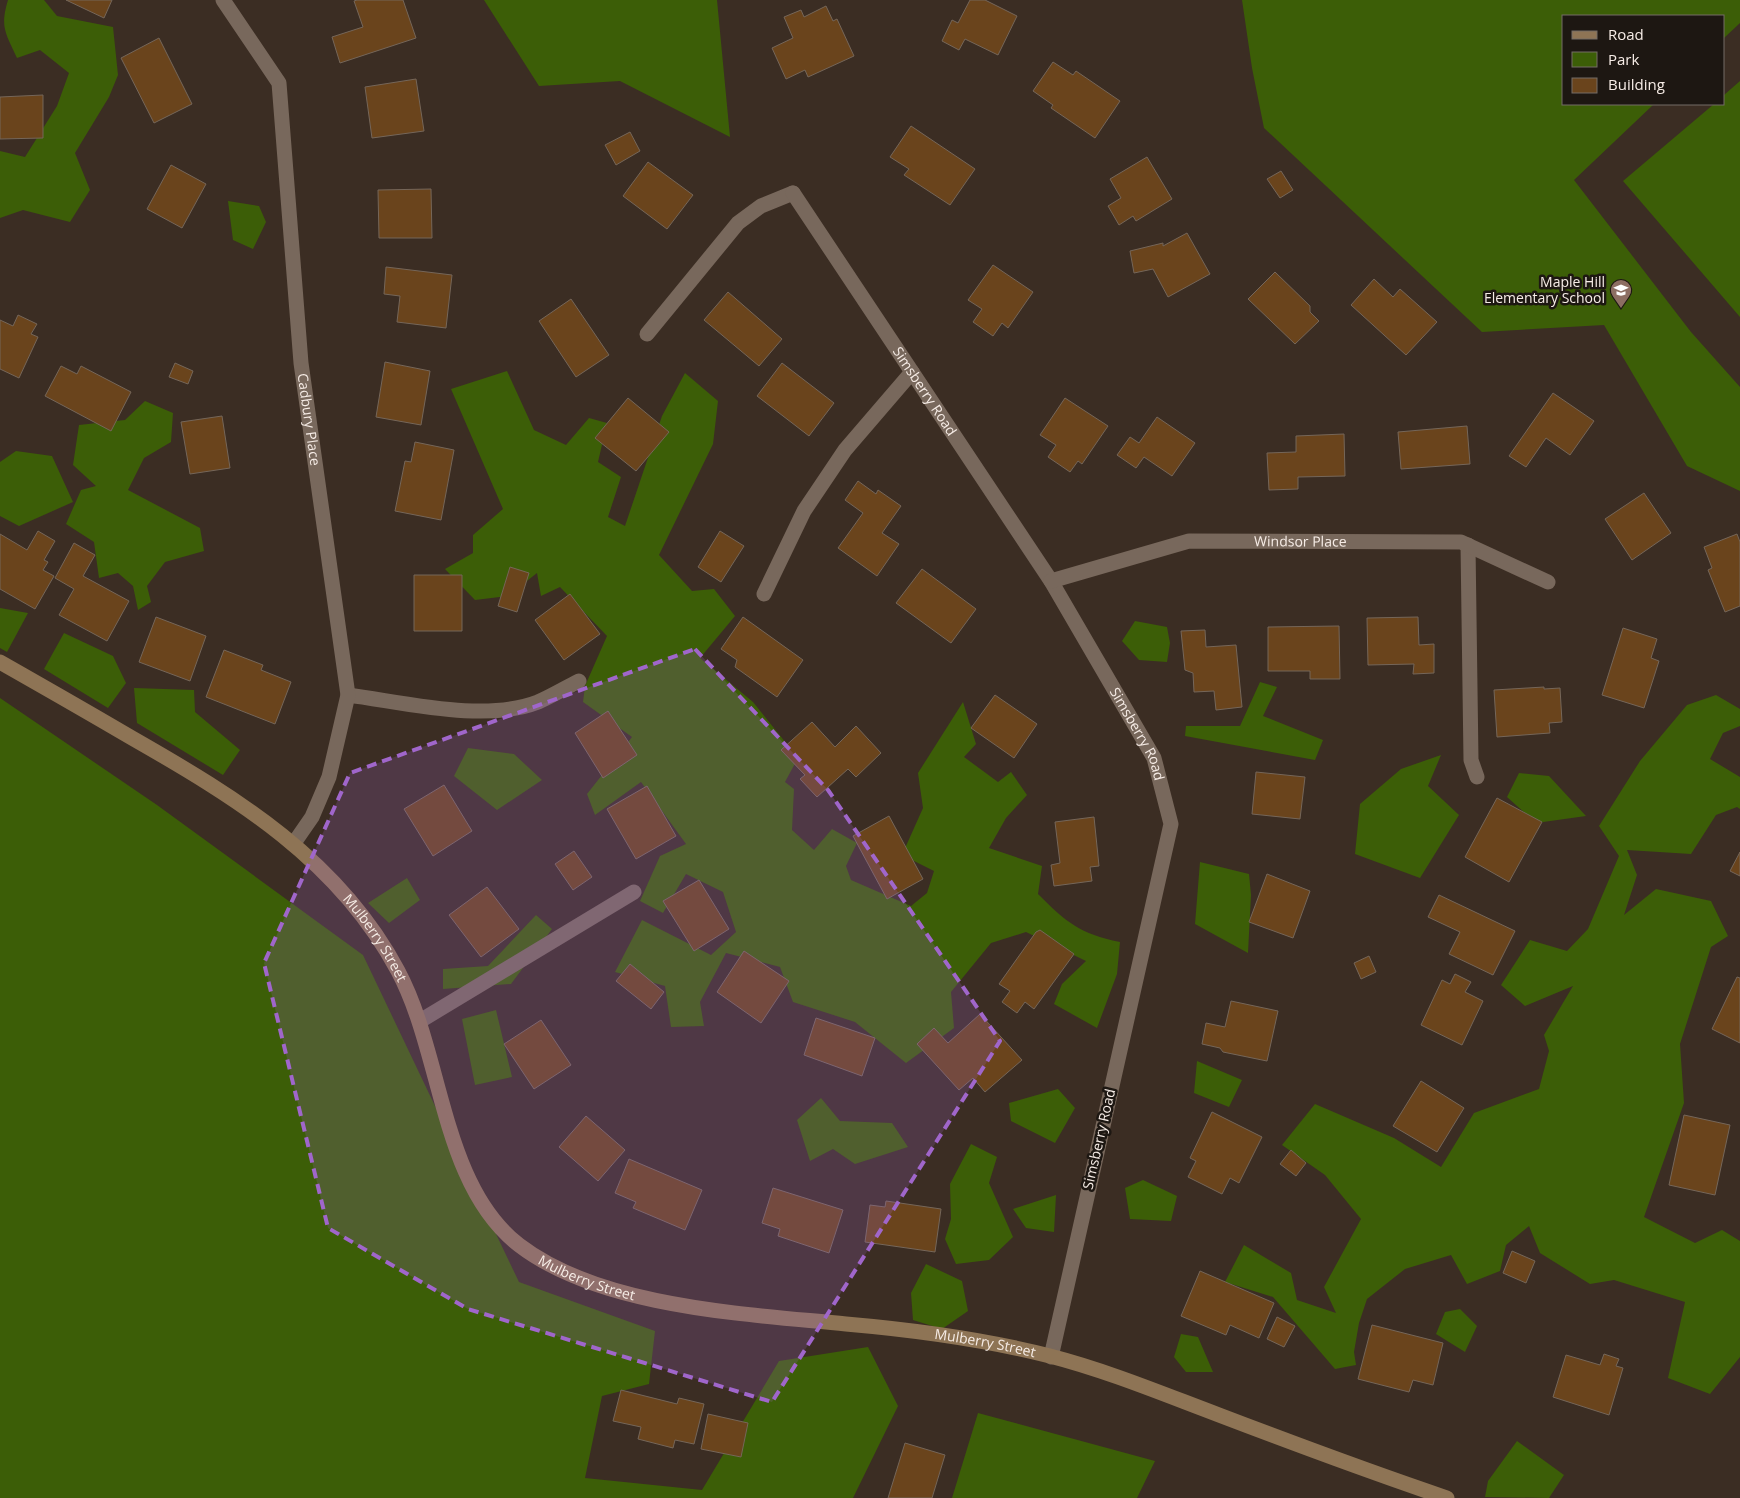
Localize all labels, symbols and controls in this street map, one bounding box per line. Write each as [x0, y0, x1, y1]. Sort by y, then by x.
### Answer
legend [1562, 15, 1725, 105]
text: Road [1608, 24, 1644, 44]
text: Park [1608, 49, 1639, 69]
text: Building [1608, 74, 1665, 94]
place label: Maple Hill Elementary School [1484, 272, 1605, 307]
school or university icon: Maple Hill Elementary School [1609, 278, 1633, 309]
street label: Simsberry Road [889, 343, 962, 439]
street label: Cadbury Place [294, 372, 325, 467]
street label: Windsor Place [1254, 531, 1347, 551]
street label: Simsberry Road [1106, 684, 1169, 782]
street label: Mulberry Street [339, 890, 412, 985]
street label: Simsberry Road [1078, 1087, 1119, 1191]
street label: Mulberry Street [535, 1250, 637, 1304]
street label: Mulberry Street [933, 1324, 1038, 1361]

